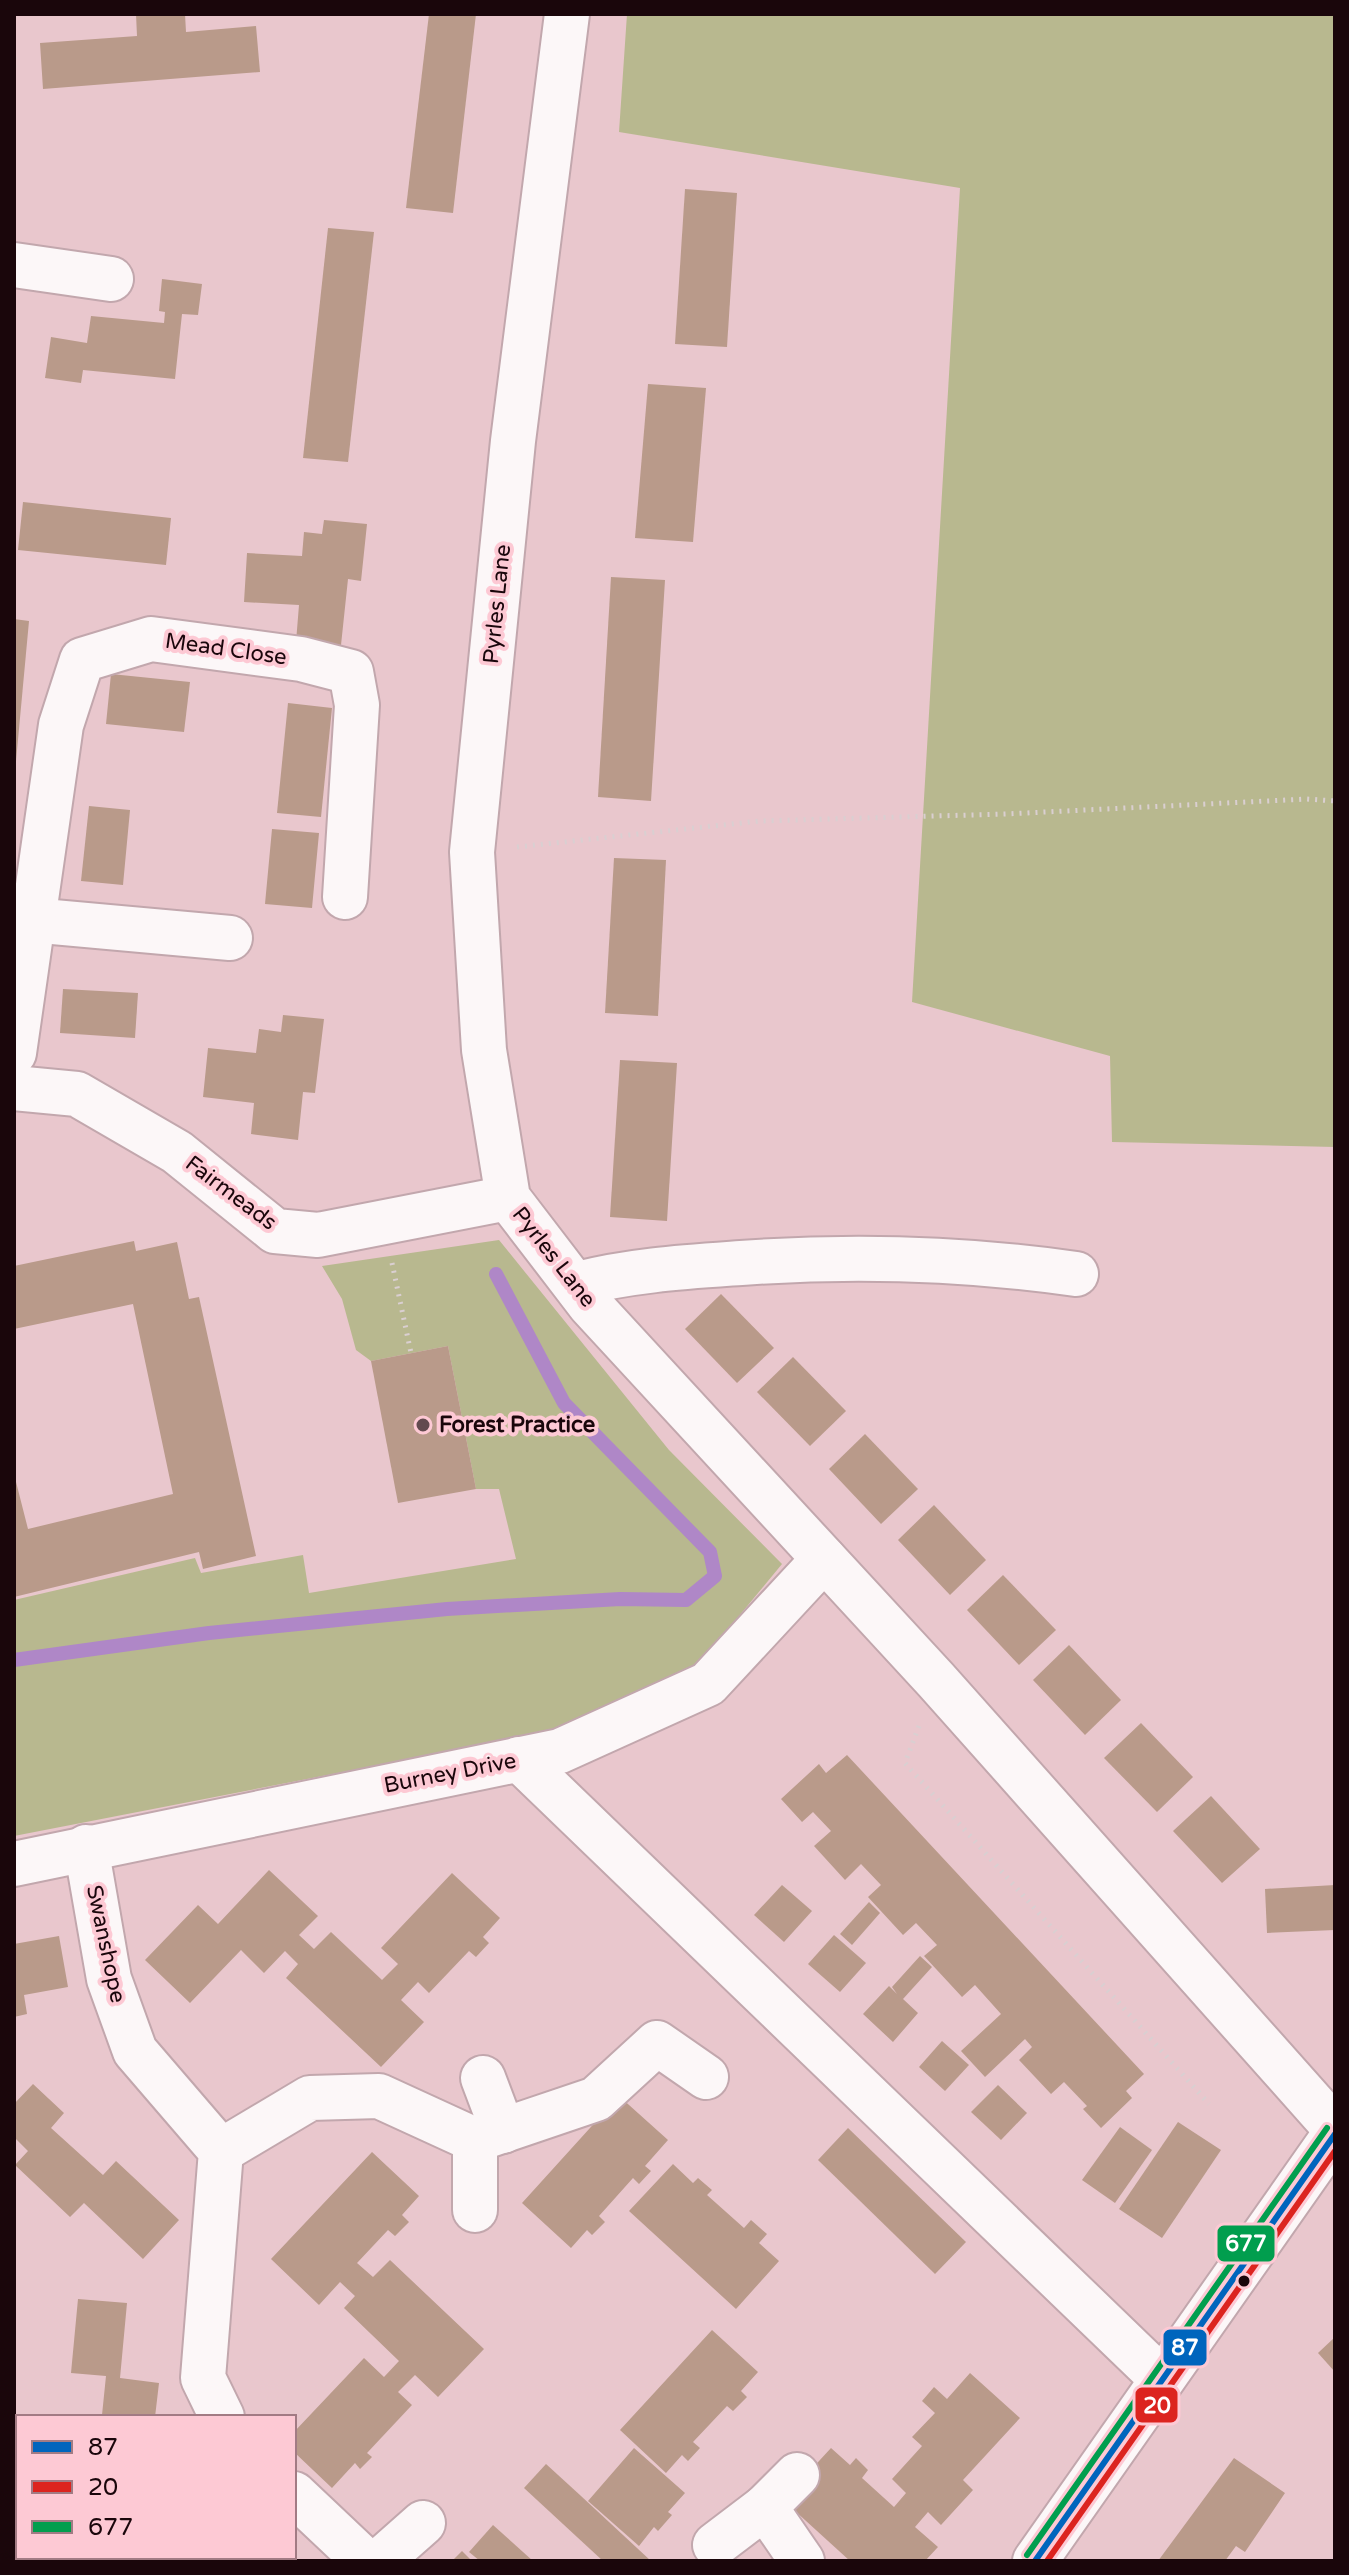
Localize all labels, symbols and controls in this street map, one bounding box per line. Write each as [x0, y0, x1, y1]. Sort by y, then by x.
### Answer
street label: Pyrles Lane [478, 543, 516, 665]
street label: Mead Close [164, 628, 288, 670]
street label: Fairmeads [180, 1150, 282, 1236]
street label: Pyrles Lane [507, 1202, 601, 1312]
place label: Forest Practice [439, 1412, 595, 1438]
marker: Forest Practice [414, 1416, 432, 1434]
street label: Burney Drive [382, 1747, 518, 1799]
street label: Swanshope [81, 1883, 131, 2005]
line badge: 677 [1216, 2224, 1276, 2263]
text: 677 [1225, 2231, 1267, 2257]
unlabelled marker [1236, 2273, 1252, 2289]
line badge: 87 [1162, 2328, 1208, 2367]
text: 87 [1171, 2335, 1199, 2361]
line badge: 20 [1134, 2386, 1179, 2424]
text: 20 [1143, 2393, 1171, 2419]
legend [16, 2415, 296, 2559]
text: 87 [88, 2433, 118, 2462]
text: 20 [88, 2473, 118, 2502]
text: 677 [88, 2513, 133, 2542]

